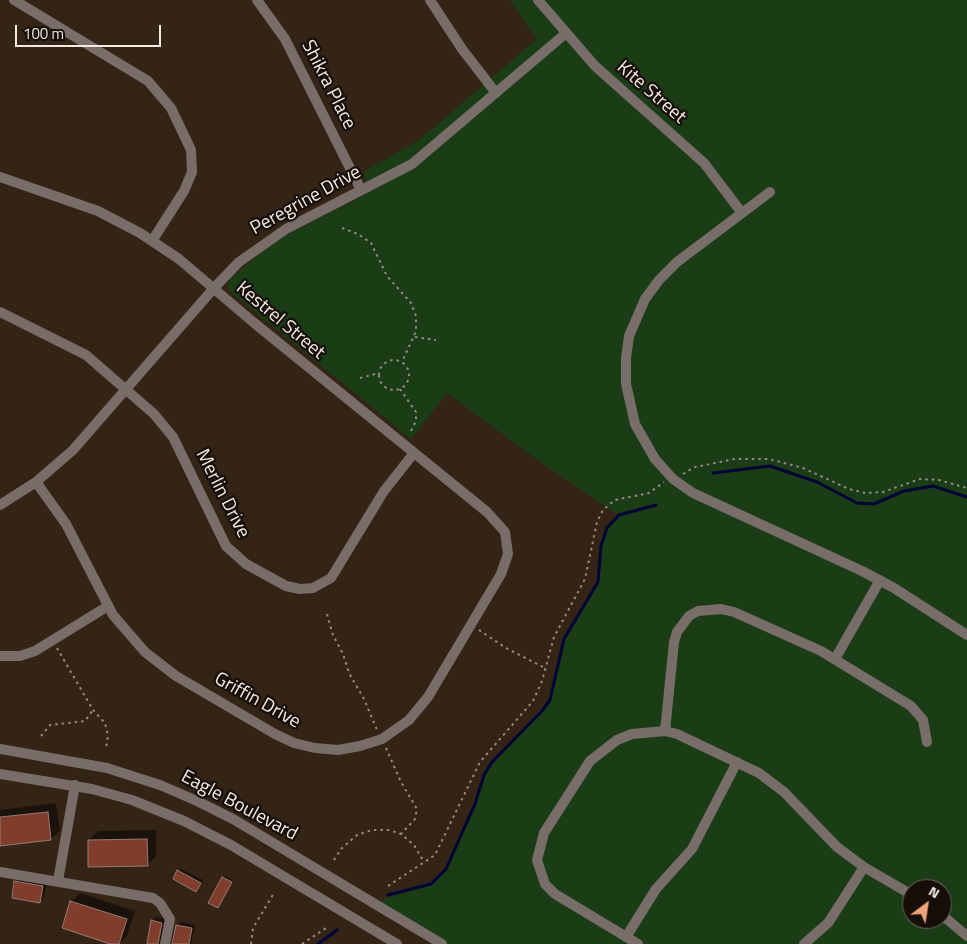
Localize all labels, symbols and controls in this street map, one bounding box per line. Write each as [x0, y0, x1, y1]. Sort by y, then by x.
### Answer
scale bar [18, 15, 164, 47]
text: 100 m [23, 22, 64, 45]
street label: Shikra Place [296, 37, 360, 133]
street label: Kite Street [612, 57, 690, 129]
street label: Peregrine Drive [247, 161, 365, 241]
street label: Kestrel Street [231, 277, 329, 365]
street label: Merlin Drive [190, 446, 254, 542]
street label: Griffin Drive [210, 668, 304, 734]
street label: Eagle Boulevard [177, 766, 301, 846]
north arrow [902, 879, 952, 929]
text: N [925, 880, 944, 903]

